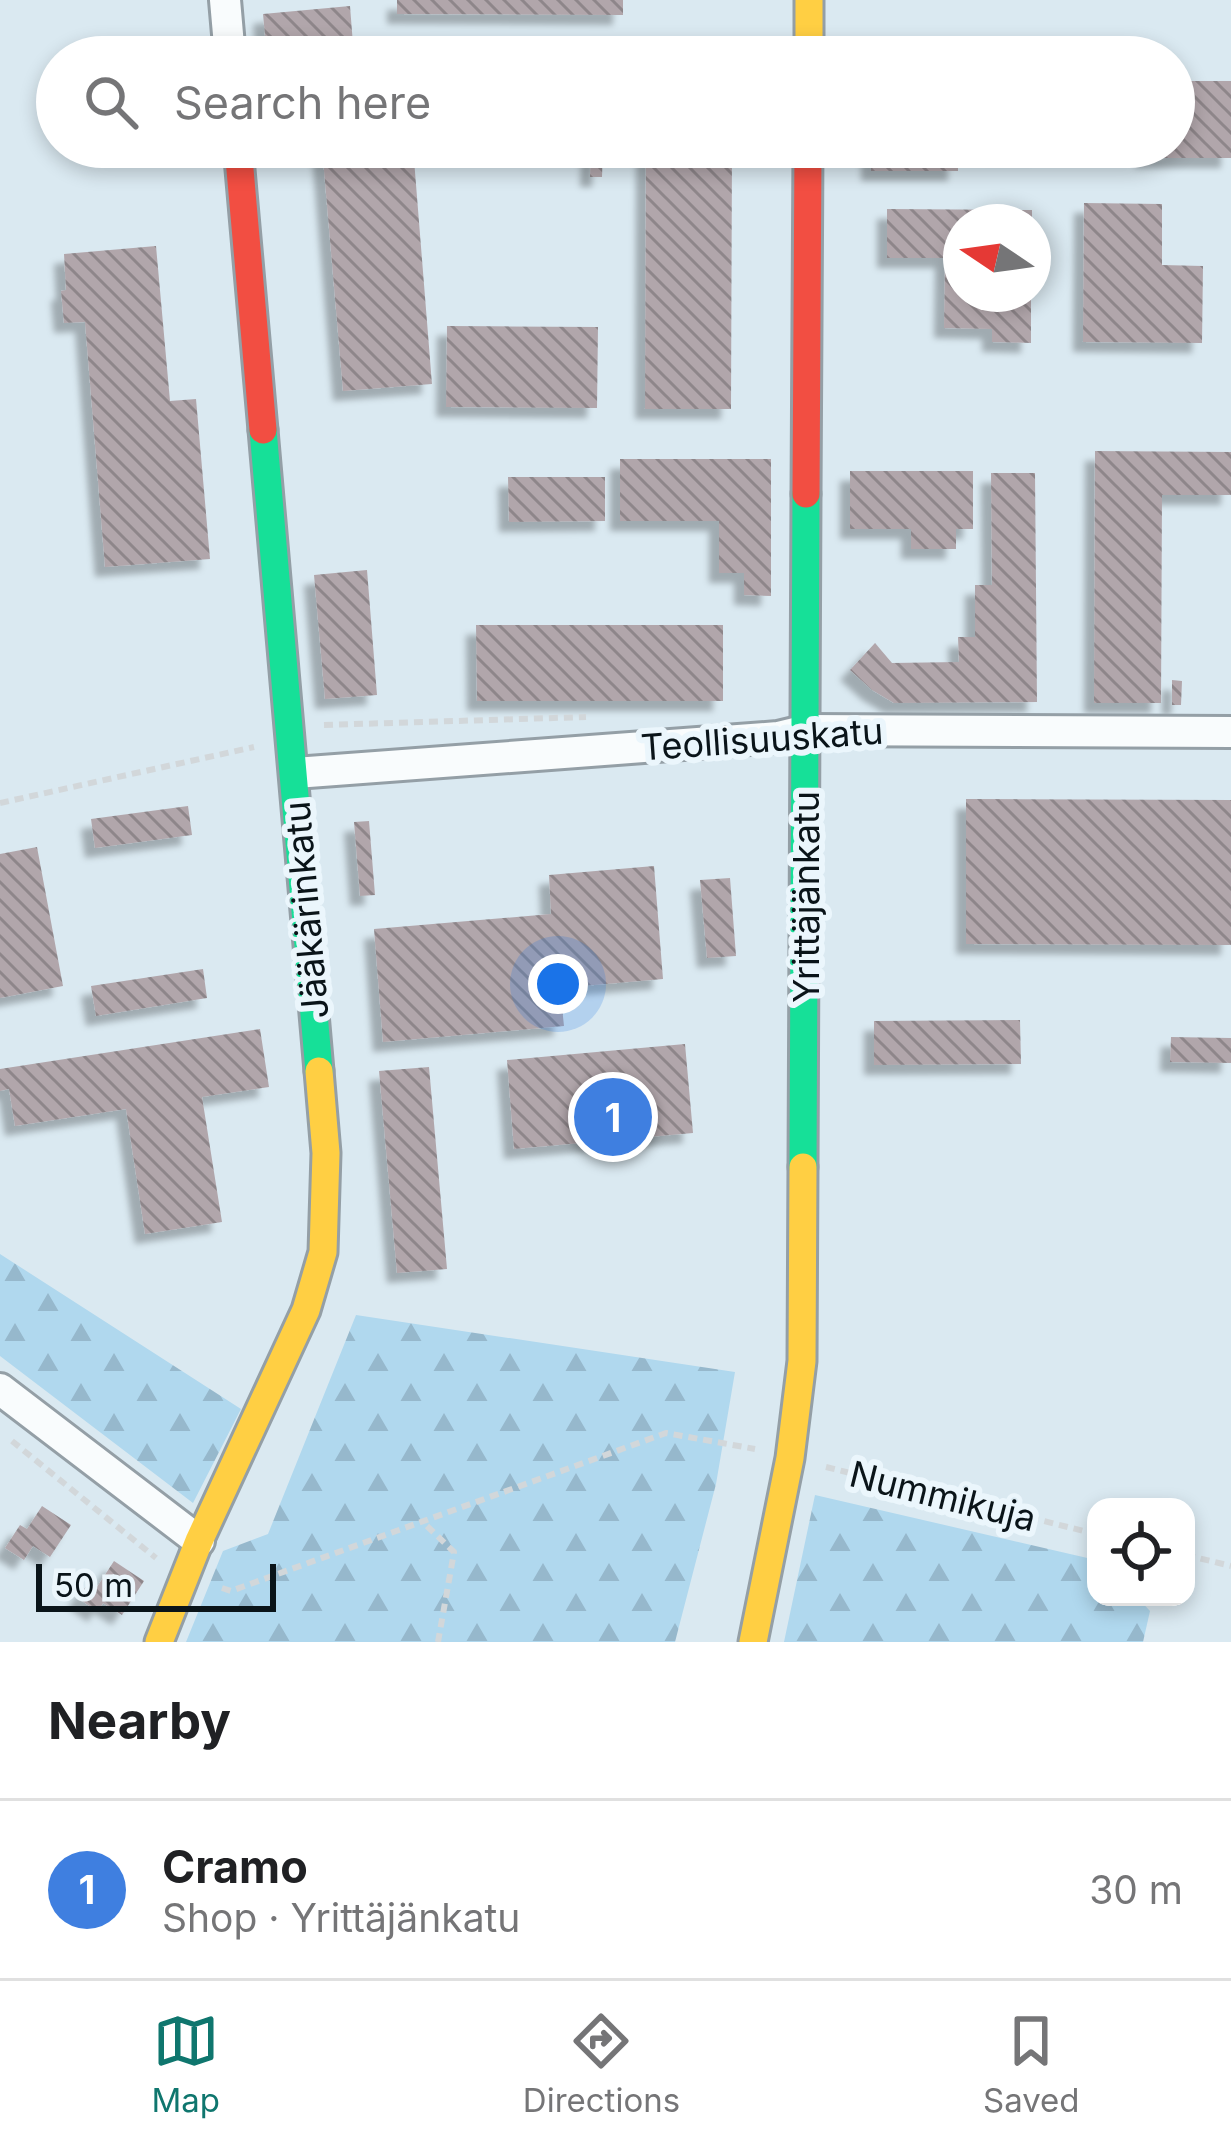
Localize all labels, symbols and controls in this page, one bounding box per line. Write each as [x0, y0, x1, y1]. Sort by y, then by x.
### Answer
search box [36, 36, 1195, 168]
icon: search [78, 69, 144, 135]
text: Search here [174, 75, 431, 130]
north arrow [943, 204, 1051, 312]
street label: Teollisuuskatu [639, 709, 885, 769]
street label: Yrittäjänkatu [784, 791, 828, 1003]
street label: Jääkärinkatu [275, 799, 337, 1021]
your location [528, 954, 588, 1014]
pin: 1 [574, 1072, 652, 1162]
street label: Nummikuja [845, 1452, 1041, 1540]
map controls [1087, 1498, 1195, 1606]
button: locate [1087, 1498, 1195, 1606]
scale bar [36, 1558, 276, 1611]
text: 50 m [54, 1565, 133, 1605]
text: Nearby [48, 1690, 231, 1751]
text: Cramo [162, 1839, 308, 1894]
text: 1 [79, 1866, 95, 1913]
text: 30 m [1089, 1866, 1183, 1913]
text: Shop · Yrittäjänkatu [162, 1894, 520, 1941]
tab: Map [151, 2008, 220, 2120]
tab: Directions [523, 2008, 680, 2120]
tab: Saved [983, 2008, 1080, 2120]

